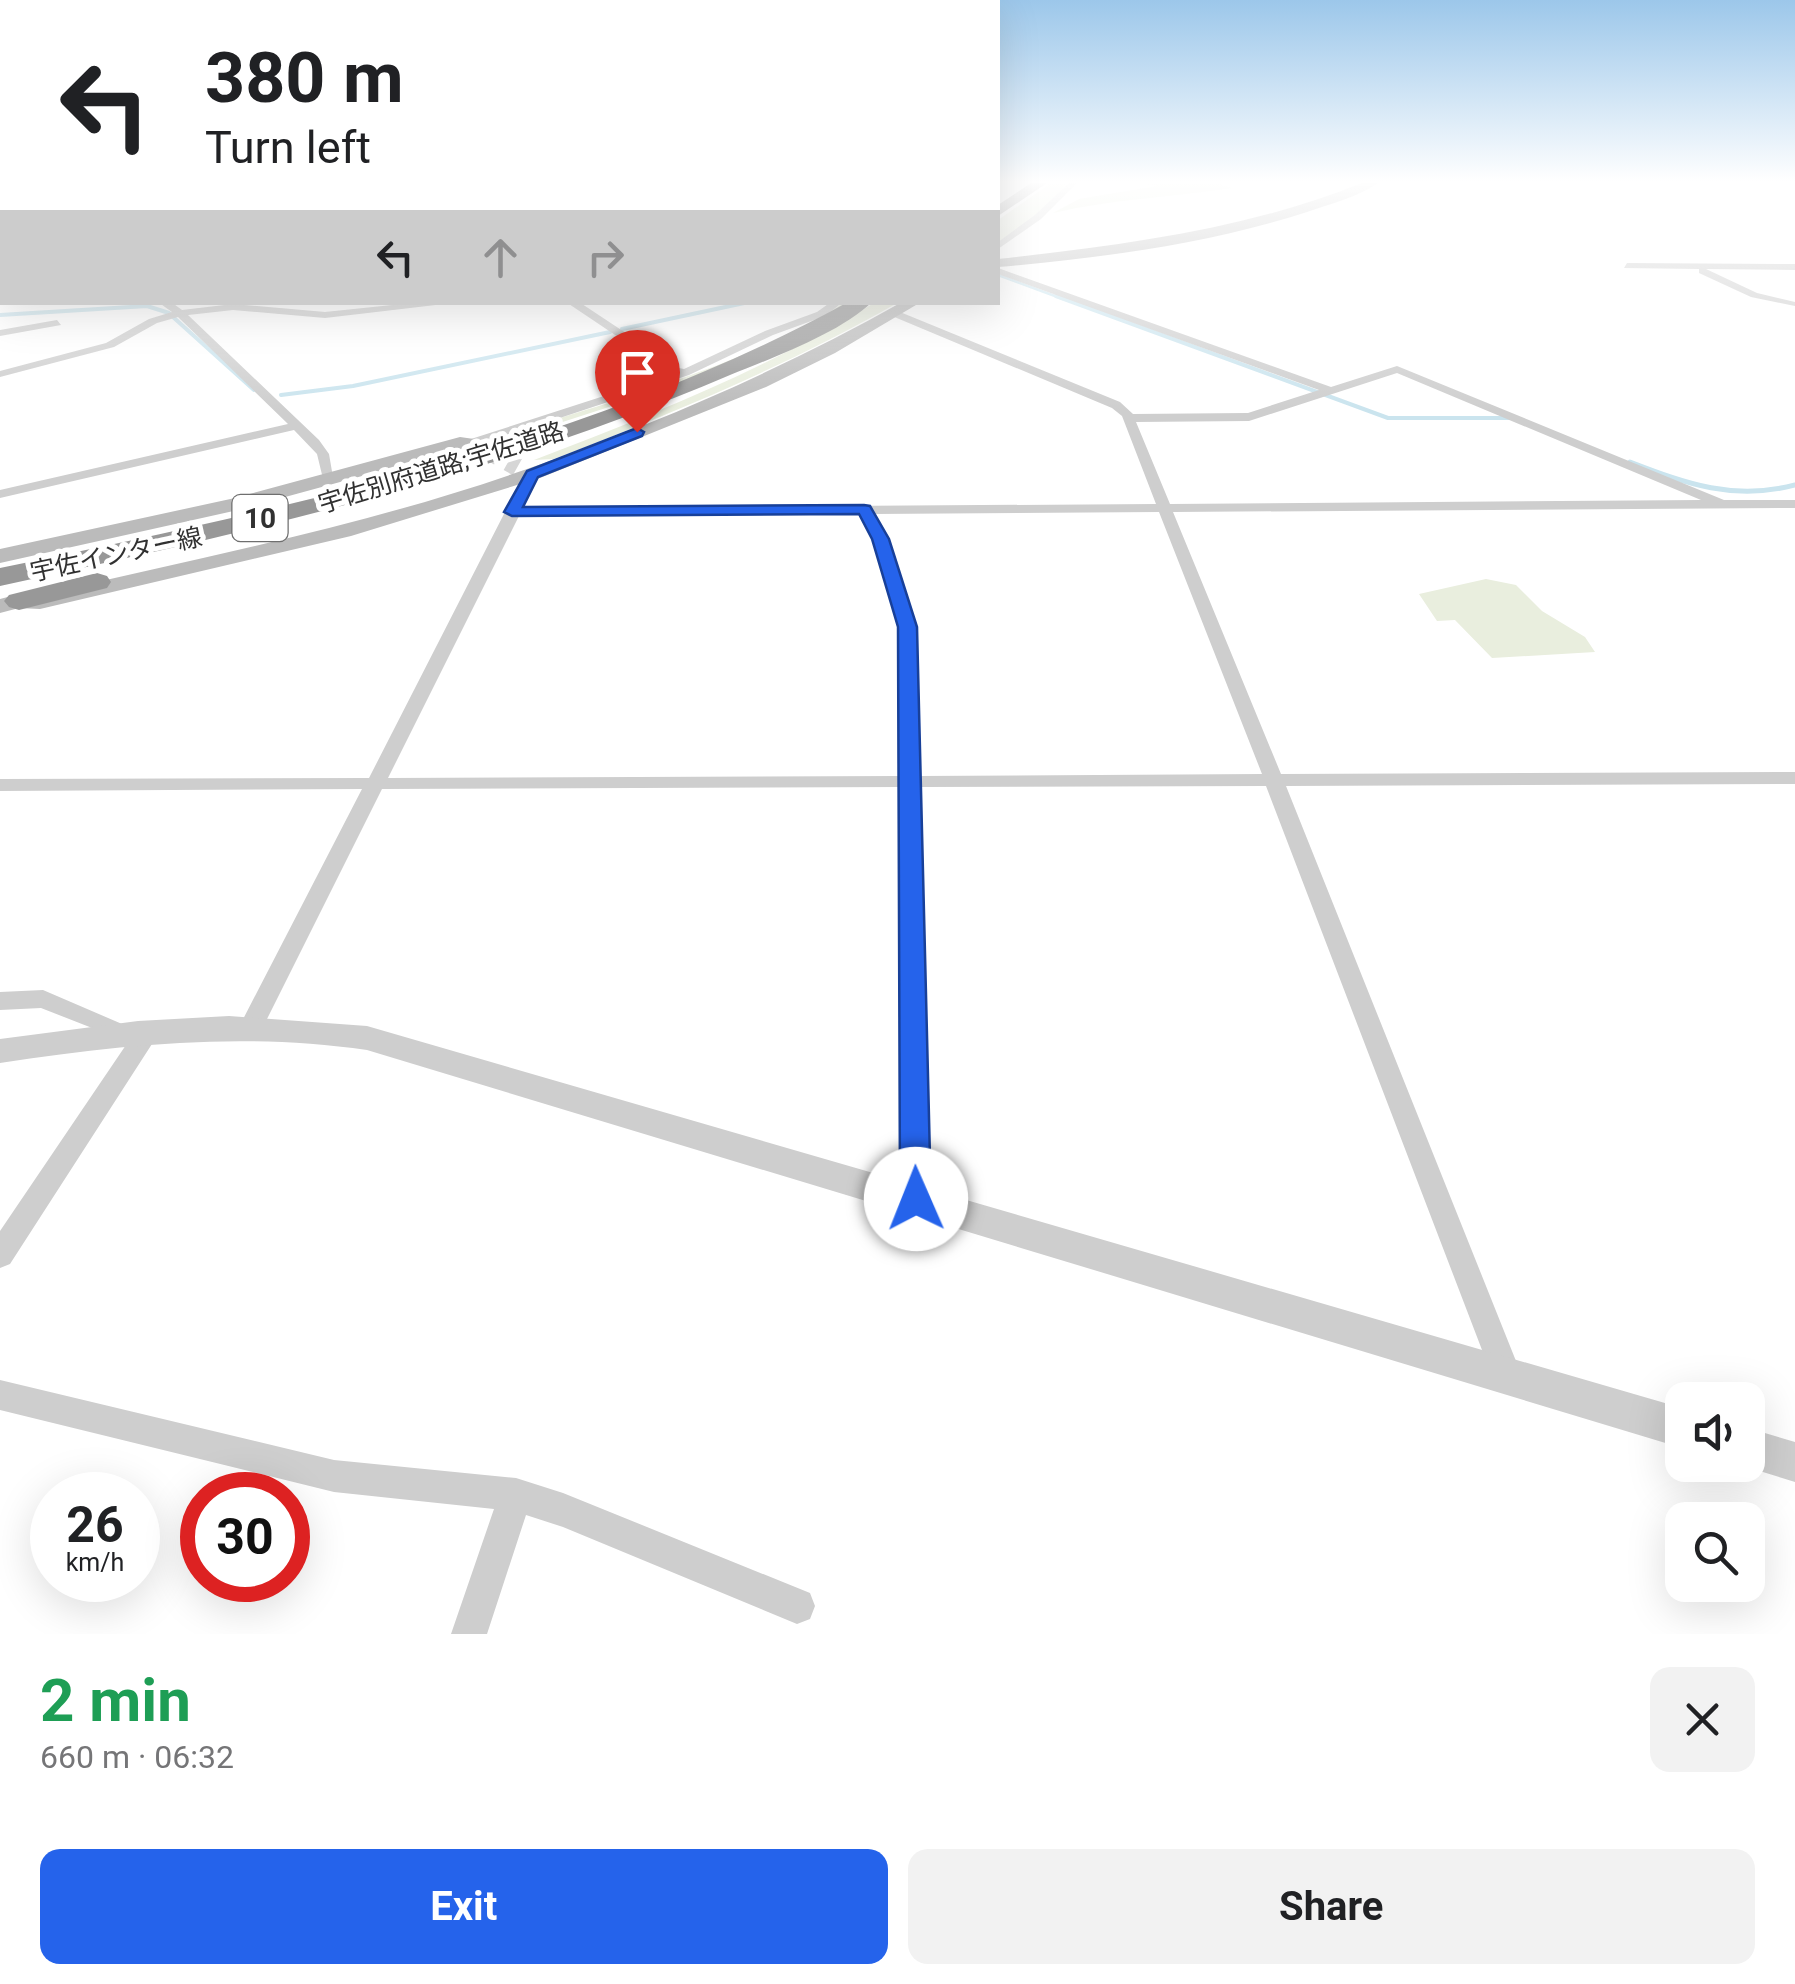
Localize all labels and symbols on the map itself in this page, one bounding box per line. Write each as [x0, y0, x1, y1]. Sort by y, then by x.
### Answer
pin [595, 330, 680, 433]
street label: 宇佐別府道路;宇佐道路 [315, 416, 567, 519]
road number: 10 [232, 495, 288, 541]
street label: 宇佐インター線 [27, 522, 205, 587]
position arrow [864, 1147, 968, 1251]
speed limit sign: 30 [180, 1472, 310, 1602]

